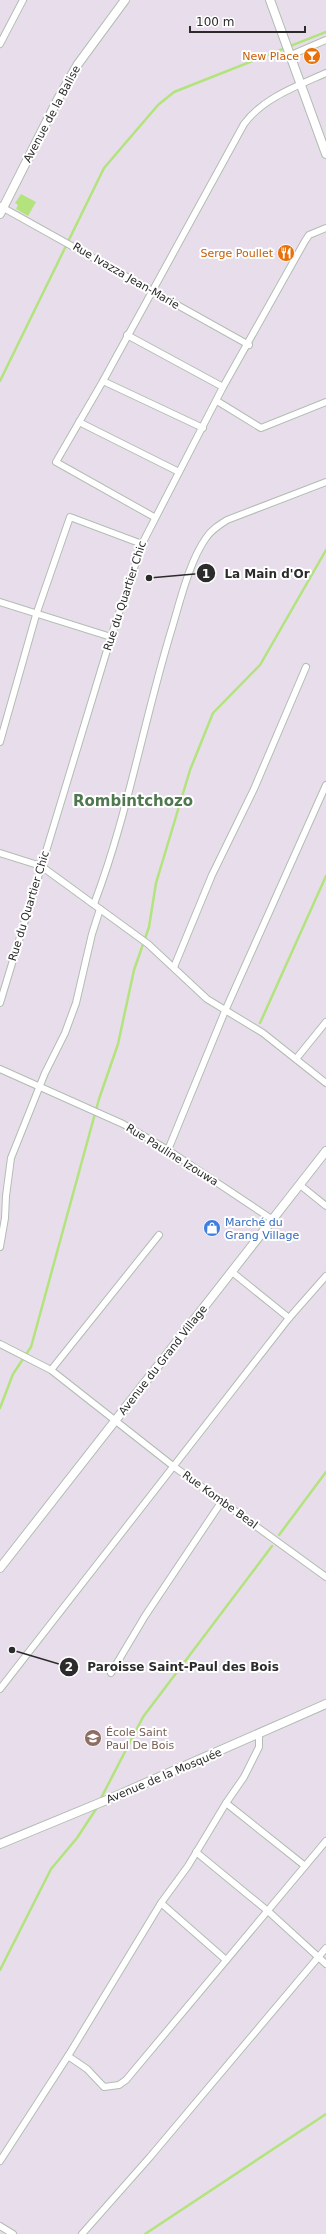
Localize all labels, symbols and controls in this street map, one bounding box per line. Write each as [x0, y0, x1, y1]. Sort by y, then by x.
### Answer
scale bar [190, 8, 305, 34]
text: 100 m [196, 15, 234, 29]
bar icon: New Place [302, 46, 322, 66]
place label: New Place [242, 50, 299, 63]
street label: Avenue de la Balise [21, 63, 83, 165]
street label: Rue Ivazza Jean-Marie [70, 240, 182, 312]
restaurant icon: Serge Poullet [276, 243, 296, 263]
place label: Serge Poullet [201, 247, 274, 260]
street label: Rue du Quartier Chic [101, 539, 149, 653]
callout: La Main d'Or [196, 561, 317, 585]
text: 1 [202, 567, 210, 581]
text: La Main d'Or [224, 567, 310, 581]
district label: Rombintchozo [73, 792, 193, 810]
street label: Rue du Quartier Chic [6, 849, 52, 963]
street label: Rue Pauline Izouwa [124, 1121, 220, 1189]
place label: Marché du Grang Village [225, 1216, 299, 1242]
shop icon: Marché du Grang Village [202, 1218, 222, 1238]
street label: Avenue du Grand Village [116, 1302, 210, 1418]
street label: Rue Kombe Beal [180, 1468, 260, 1532]
callout: Paroisse Saint-Paul des Bois [59, 1655, 286, 1679]
text: 2 [65, 1660, 73, 1674]
text: Paroisse Saint-Paul des Bois [87, 1660, 279, 1674]
place label: École Saint Paul De Bois [106, 1726, 174, 1752]
school or university icon: École Saint Paul De Bois [83, 1728, 103, 1748]
street label: Avenue de la Mosquée [104, 1746, 224, 1806]

